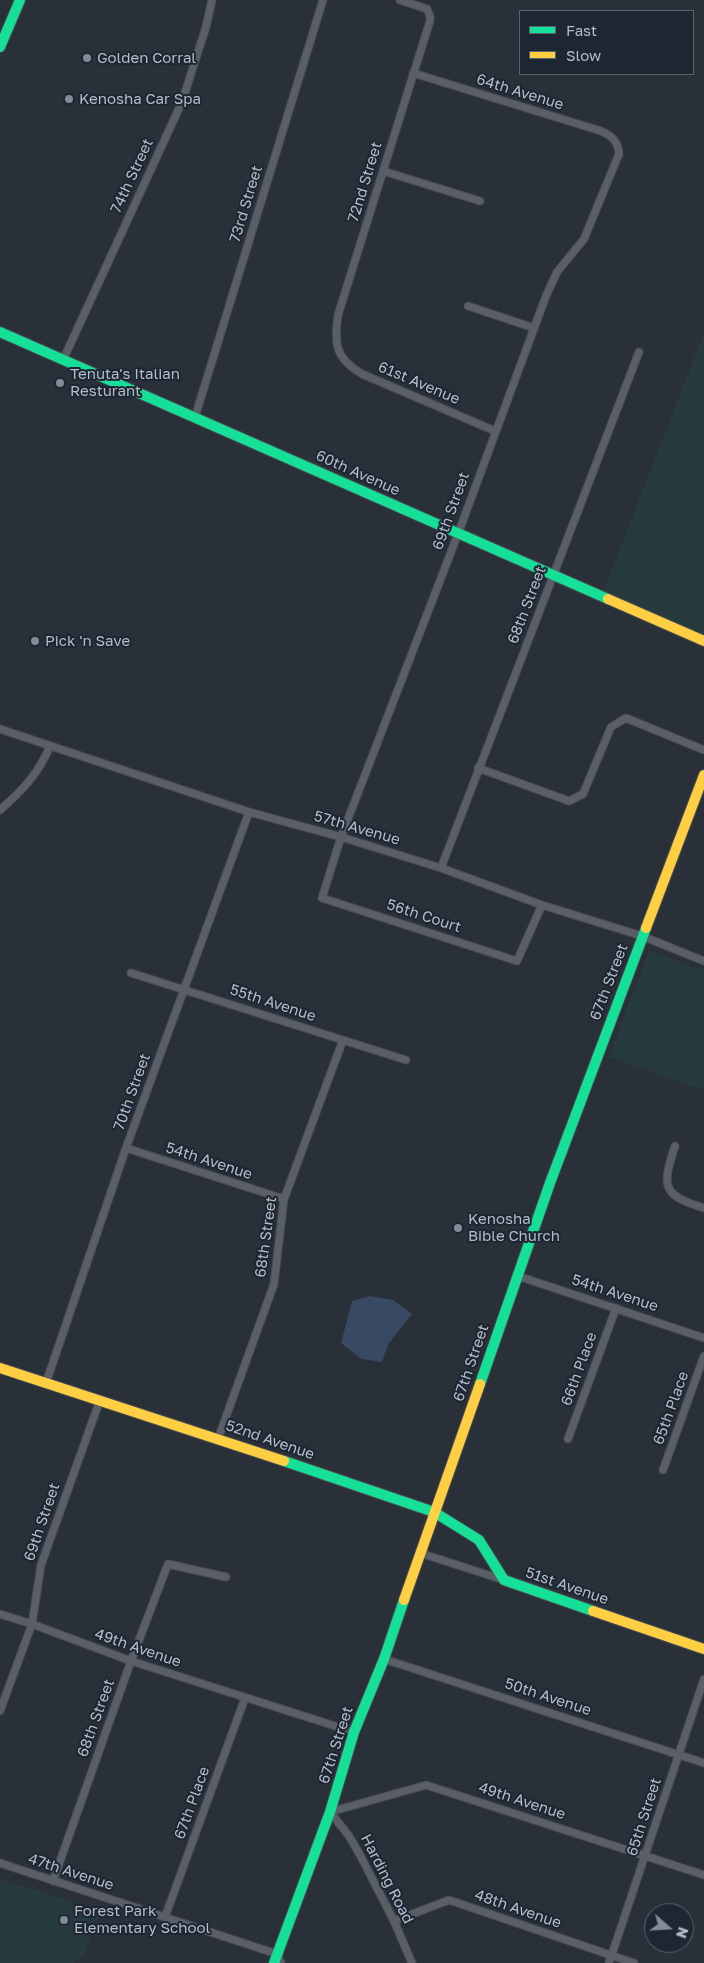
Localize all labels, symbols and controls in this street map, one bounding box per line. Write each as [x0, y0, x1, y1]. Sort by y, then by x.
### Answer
legend [519, 10, 694, 75]
text: Fast [566, 21, 597, 39]
text: Slow [566, 46, 601, 64]
place label: Golden Corral [97, 49, 196, 67]
marker: Golden Corral [81, 52, 93, 64]
street label: 64th Avenue [474, 70, 566, 114]
place label: Kenosha Car Spa [79, 90, 201, 108]
marker: Kenosha Car Spa [63, 93, 75, 105]
street label: 74th Street [107, 136, 157, 216]
street label: 72nd Street [344, 140, 386, 224]
street label: 73rd Street [226, 163, 266, 245]
street label: 61st Avenue [375, 358, 463, 408]
place label: Tenuta's Italian Resturant [70, 365, 180, 400]
marker: Tenuta's Italian Resturant [54, 377, 66, 389]
street label: 60th Avenue [313, 446, 403, 500]
street label: 69th Street [429, 470, 473, 552]
street label: 68th Street [504, 564, 550, 646]
place label: Pick 'n Save [45, 632, 130, 650]
marker: Pick 'n Save [29, 635, 41, 647]
street label: 57th Avenue [312, 807, 402, 849]
street label: 56th Court [385, 896, 463, 936]
street label: 67th Street [586, 941, 632, 1023]
street label: 55th Avenue [228, 981, 318, 1025]
street label: 70th Street [110, 1051, 154, 1133]
street label: 54th Avenue [164, 1139, 254, 1183]
street label: 68th Street [251, 1195, 281, 1279]
place label: Kenosha Bible Church [468, 1210, 560, 1245]
marker: Kenosha Bible Church [452, 1222, 464, 1234]
street label: 54th Avenue [570, 1271, 660, 1315]
street label: 67th Street [449, 1322, 493, 1404]
street label: 66th Place [557, 1330, 601, 1408]
street label: 65th Place [649, 1369, 693, 1447]
street label: 52nd Avenue [223, 1416, 317, 1464]
street label: 69th Street [20, 1481, 64, 1563]
street label: 51st Avenue [523, 1563, 611, 1609]
street label: 49th Avenue [92, 1625, 184, 1671]
street label: 50th Avenue [502, 1675, 594, 1719]
street label: 68th Street [74, 1677, 118, 1759]
street label: 67th Street [315, 1704, 357, 1786]
street label: 67th Place [171, 1764, 213, 1842]
street label: 65th Street [623, 1776, 665, 1858]
street label: 49th Avenue [476, 1779, 568, 1823]
street label: Harding Road [357, 1831, 417, 1927]
street label: 47th Avenue [26, 1850, 116, 1894]
street label: 48th Avenue [472, 1886, 564, 1932]
place label: Forest Park Elementary School [74, 1902, 210, 1937]
north arrow [644, 1903, 694, 1953]
marker: Forest Park Elementary School [58, 1914, 70, 1926]
text: N [673, 1925, 692, 1941]

